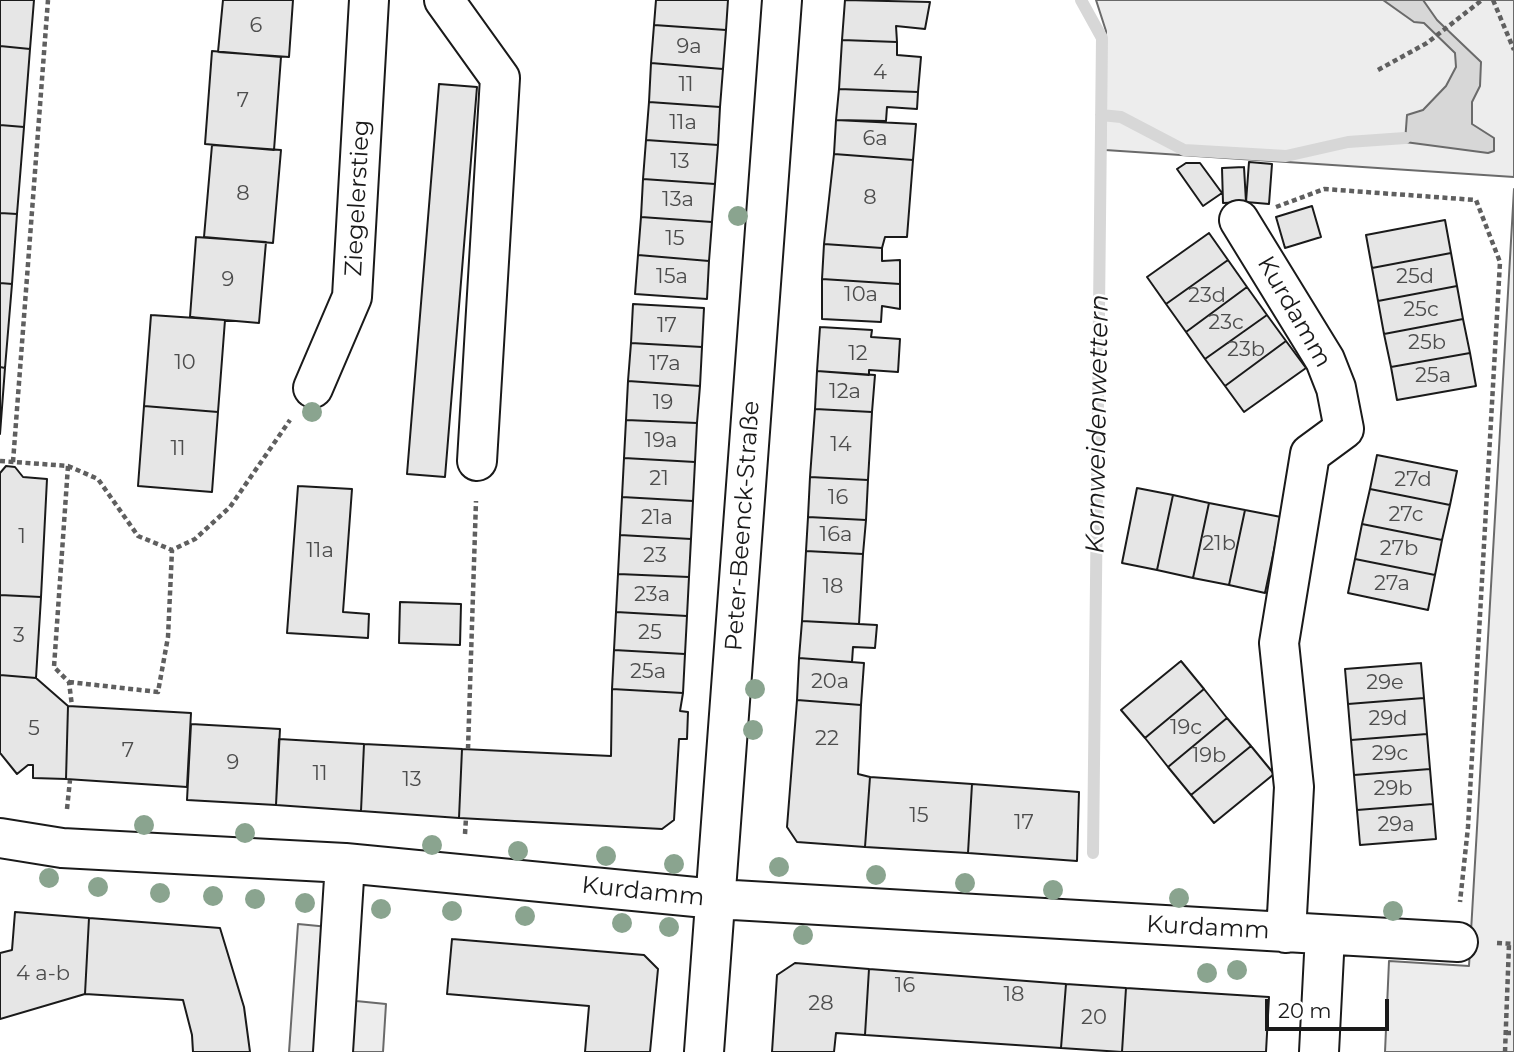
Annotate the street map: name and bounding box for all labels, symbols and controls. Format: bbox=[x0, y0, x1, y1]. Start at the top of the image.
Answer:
house number: 6 bbox=[250, 13, 262, 39]
house number: 9a bbox=[676, 34, 702, 60]
house number: 4 bbox=[873, 60, 887, 86]
house number: 11 bbox=[678, 72, 694, 98]
house number: 7 bbox=[237, 88, 249, 114]
house number: 11a bbox=[669, 110, 697, 136]
street label: Ziegelerstieg bbox=[340, 119, 376, 277]
house number: 6a bbox=[862, 126, 888, 152]
house number: 13 bbox=[670, 149, 690, 175]
house number: 8 bbox=[236, 181, 250, 207]
house number: 8 bbox=[863, 185, 877, 211]
house number: 13a bbox=[662, 187, 694, 213]
house number: 15 bbox=[665, 226, 685, 252]
street label: Kurdamm bbox=[1251, 251, 1337, 373]
house number: 15a bbox=[656, 264, 688, 290]
house number: 25d bbox=[1396, 264, 1434, 290]
house number: 9 bbox=[222, 267, 234, 293]
house number: 10a bbox=[844, 282, 878, 308]
house number: 23d bbox=[1188, 283, 1226, 309]
water label: Kornweidenwettern bbox=[1080, 294, 1116, 554]
house number: 25c bbox=[1403, 297, 1439, 323]
house number: 23c bbox=[1208, 310, 1244, 336]
house number: 17 bbox=[657, 313, 677, 339]
house number: 25b bbox=[1408, 330, 1446, 356]
house number: 23b bbox=[1227, 337, 1265, 363]
house number: 12 bbox=[848, 341, 868, 367]
house number: 10 bbox=[174, 350, 196, 376]
house number: 17a bbox=[649, 351, 681, 377]
house number: 25a bbox=[1415, 363, 1451, 389]
house number: 12a bbox=[829, 379, 861, 405]
house number: 19 bbox=[653, 390, 673, 416]
street label: Peter-Beenck-Straße bbox=[720, 400, 766, 652]
house number: 19a bbox=[645, 428, 677, 454]
house number: 14 bbox=[830, 432, 852, 458]
house number: 11 bbox=[170, 436, 186, 462]
house number: 21 bbox=[649, 466, 669, 492]
house number: 27d bbox=[1394, 467, 1432, 493]
house number: 16 bbox=[828, 485, 848, 511]
house number: 27c bbox=[1388, 502, 1424, 528]
house number: 21a bbox=[641, 505, 673, 531]
house number: 16a bbox=[820, 522, 852, 548]
house number: 1 bbox=[18, 524, 26, 550]
house number: 21b bbox=[1202, 531, 1236, 557]
house number: 27b bbox=[1380, 536, 1418, 562]
house number: 11a bbox=[306, 538, 334, 564]
house number: 23 bbox=[643, 543, 667, 569]
house number: 27a bbox=[1374, 571, 1410, 597]
house number: 18 bbox=[823, 574, 843, 600]
house number: 23a bbox=[634, 582, 670, 608]
house number: 25 bbox=[638, 620, 662, 646]
house number: 3 bbox=[13, 623, 25, 649]
house number: 25a bbox=[630, 659, 666, 685]
house number: 20a bbox=[811, 669, 849, 695]
house number: 29e bbox=[1366, 670, 1404, 696]
house number: 29d bbox=[1369, 706, 1407, 732]
house number: 19c bbox=[1170, 715, 1202, 741]
house number: 5 bbox=[28, 716, 40, 742]
house number: 22 bbox=[815, 726, 839, 752]
house number: 7 bbox=[122, 738, 134, 764]
house number: 29c bbox=[1372, 741, 1408, 767]
house number: 19b bbox=[1192, 743, 1226, 769]
house number: 9 bbox=[227, 750, 239, 776]
house number: 11 bbox=[312, 761, 328, 787]
house number: 13 bbox=[402, 767, 422, 793]
house number: 29b bbox=[1374, 776, 1412, 802]
house number: 15 bbox=[909, 803, 929, 829]
house number: 17 bbox=[1014, 810, 1034, 836]
house number: 29a bbox=[1377, 812, 1415, 838]
street label: Kurdamm bbox=[580, 871, 706, 913]
street label: Kurdamm bbox=[1146, 910, 1270, 946]
house number: 4 a-b bbox=[16, 961, 70, 987]
house number: 16 bbox=[895, 973, 915, 999]
house number: 18 bbox=[1004, 982, 1024, 1008]
scale bar bbox=[1269, 986, 1393, 1030]
house number: 28 bbox=[808, 991, 834, 1017]
text: 20 m bbox=[1278, 998, 1332, 1023]
house number: 20 bbox=[1081, 1005, 1107, 1031]

